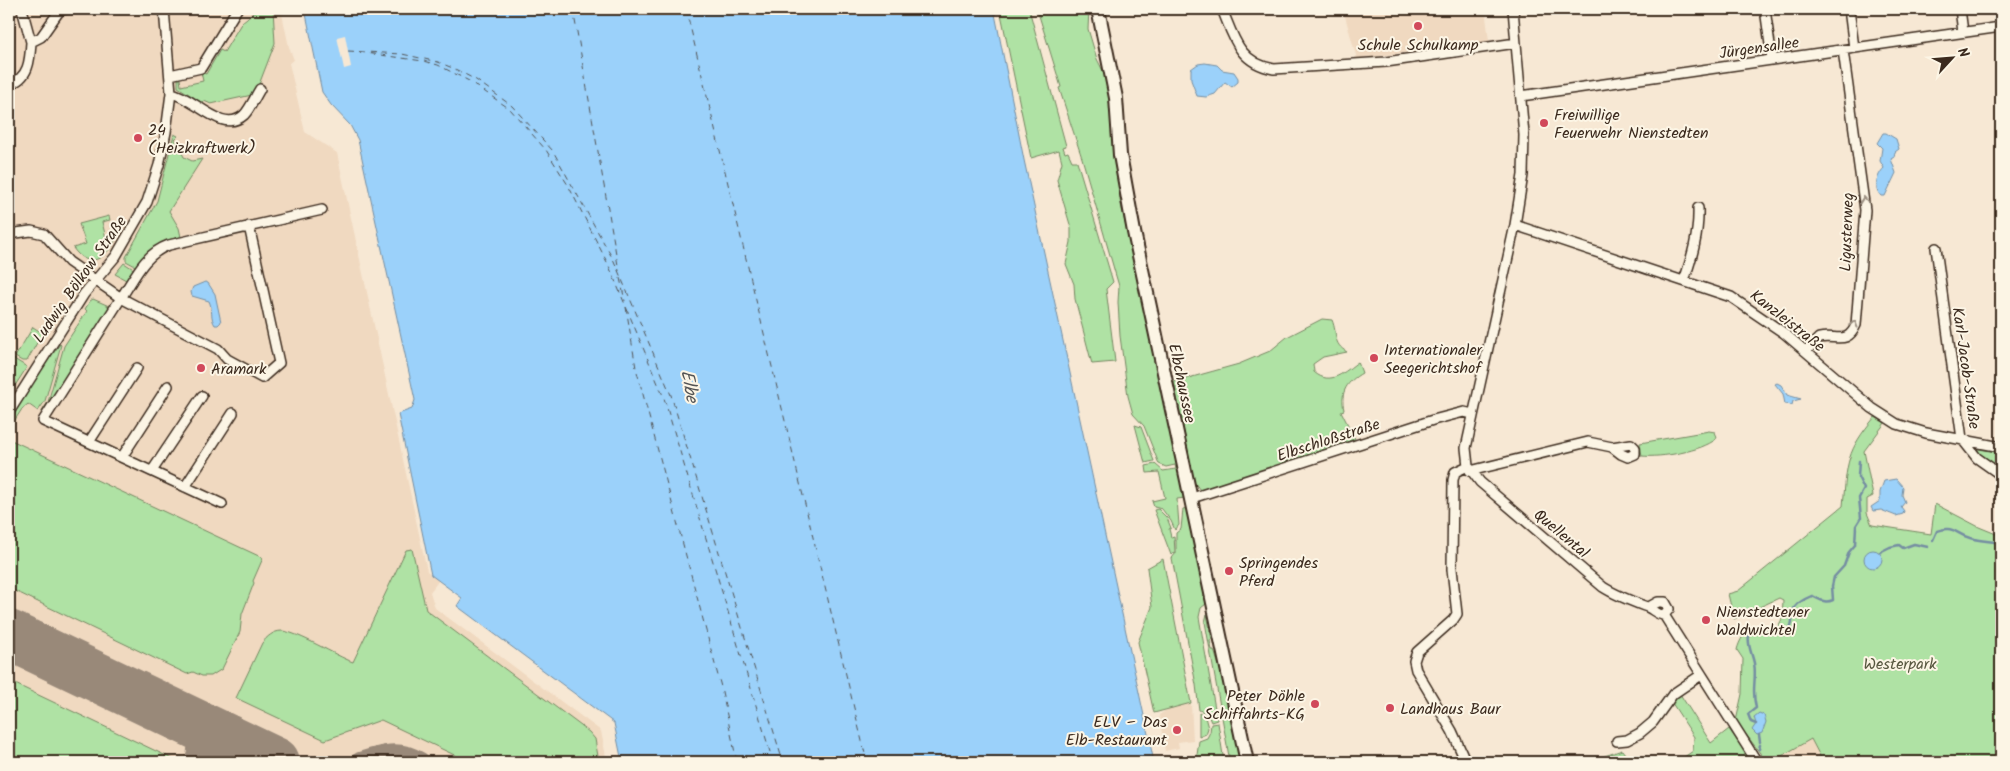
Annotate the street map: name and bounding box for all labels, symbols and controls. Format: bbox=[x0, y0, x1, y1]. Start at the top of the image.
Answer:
marker: Schule Schulkamp bbox=[1412, 20, 1424, 32]
street label: Jürgensallee bbox=[1718, 31, 1801, 66]
north arrow bbox=[1928, 32, 1978, 82]
place label: Schule Schulkamp bbox=[1358, 33, 1479, 58]
text: N bbox=[1951, 44, 1975, 62]
place label: Freiwillige Feuerwehr Nienstedten bbox=[1554, 103, 1709, 146]
marker: Freiwillige Feuerwehr Nienstedten bbox=[1538, 117, 1550, 129]
place label: 24 (Heizkraftwerk) bbox=[148, 118, 256, 161]
marker: 24 (Heizkraftwerk) bbox=[132, 132, 144, 144]
street label: Ligusterweg bbox=[1834, 192, 1861, 272]
one-way arrow bbox=[1859, 195, 1870, 203]
street label: Ludwig Bölkow Straße bbox=[27, 211, 134, 349]
street label: Kanzleistraße bbox=[1744, 284, 1830, 359]
street label: Karl-Jacob-Straße bbox=[1945, 306, 1986, 431]
one-way arrow bbox=[1849, 321, 1859, 329]
place label: Internationaler Seegerichtshof bbox=[1384, 338, 1484, 381]
street label: Elbchaussee bbox=[1161, 341, 1202, 425]
marker: Internationaler Seegerichtshof bbox=[1368, 352, 1380, 364]
place label: Aramark bbox=[211, 357, 267, 382]
marker: Aramark bbox=[195, 362, 207, 374]
water label: Elbe bbox=[671, 368, 706, 407]
street label: Elbschloßstraße bbox=[1274, 412, 1383, 469]
street label: Quellental bbox=[1528, 503, 1595, 565]
place label: Springendes Pferd bbox=[1239, 551, 1318, 594]
marker: Springendes Pferd bbox=[1223, 565, 1235, 577]
place label: Nienstedtener Waldwichtel bbox=[1716, 600, 1811, 643]
marker: Nienstedtener Waldwichtel bbox=[1700, 614, 1712, 626]
park label: Westerpark bbox=[1863, 652, 1937, 677]
place label: Peter Döhle Schiffahrts-KG bbox=[1204, 684, 1305, 727]
place label: Landhaus Baur bbox=[1400, 697, 1502, 722]
marker: Peter Döhle Schiffahrts-KG bbox=[1309, 698, 1321, 710]
marker: Landhaus Baur bbox=[1384, 702, 1396, 714]
place label: ELV – Das Elb-Restaurant bbox=[1066, 710, 1168, 753]
marker: ELV – Das Elb-Restaurant bbox=[1171, 724, 1183, 736]

